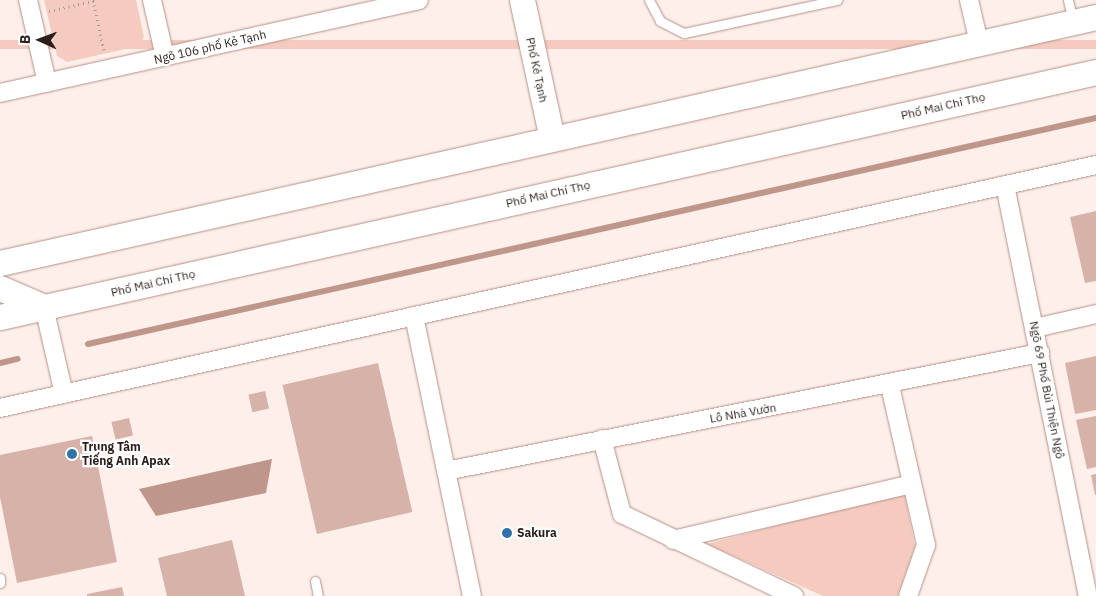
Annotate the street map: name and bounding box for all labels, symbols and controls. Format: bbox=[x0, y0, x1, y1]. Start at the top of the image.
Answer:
north arrow bbox=[15, 15, 65, 65]
street label: Ngõ 106 phố Kẻ Tạnh bbox=[152, 27, 268, 67]
text: B bbox=[16, 34, 34, 44]
street label: Phố Kẻ Tạnh bbox=[523, 36, 551, 104]
street label: Phố Mai Chí Thọ bbox=[899, 89, 987, 123]
street label: Phố Mai Chí Thọ bbox=[504, 177, 592, 211]
street label: Phố Mai Chí Thọ bbox=[109, 266, 197, 300]
street label: Ngõ 69 Phố Bùi Thiện Ngô bbox=[1027, 320, 1067, 460]
street label: Lô Nhà Vườn bbox=[709, 400, 777, 426]
place label: Trung Tâm Tiếng Anh Apax bbox=[82, 440, 170, 468]
marker: Trung Tâm Tiếng Anh Apax bbox=[66, 448, 78, 460]
place label: Sakura bbox=[517, 526, 557, 540]
marker: Sakura bbox=[501, 527, 513, 539]

